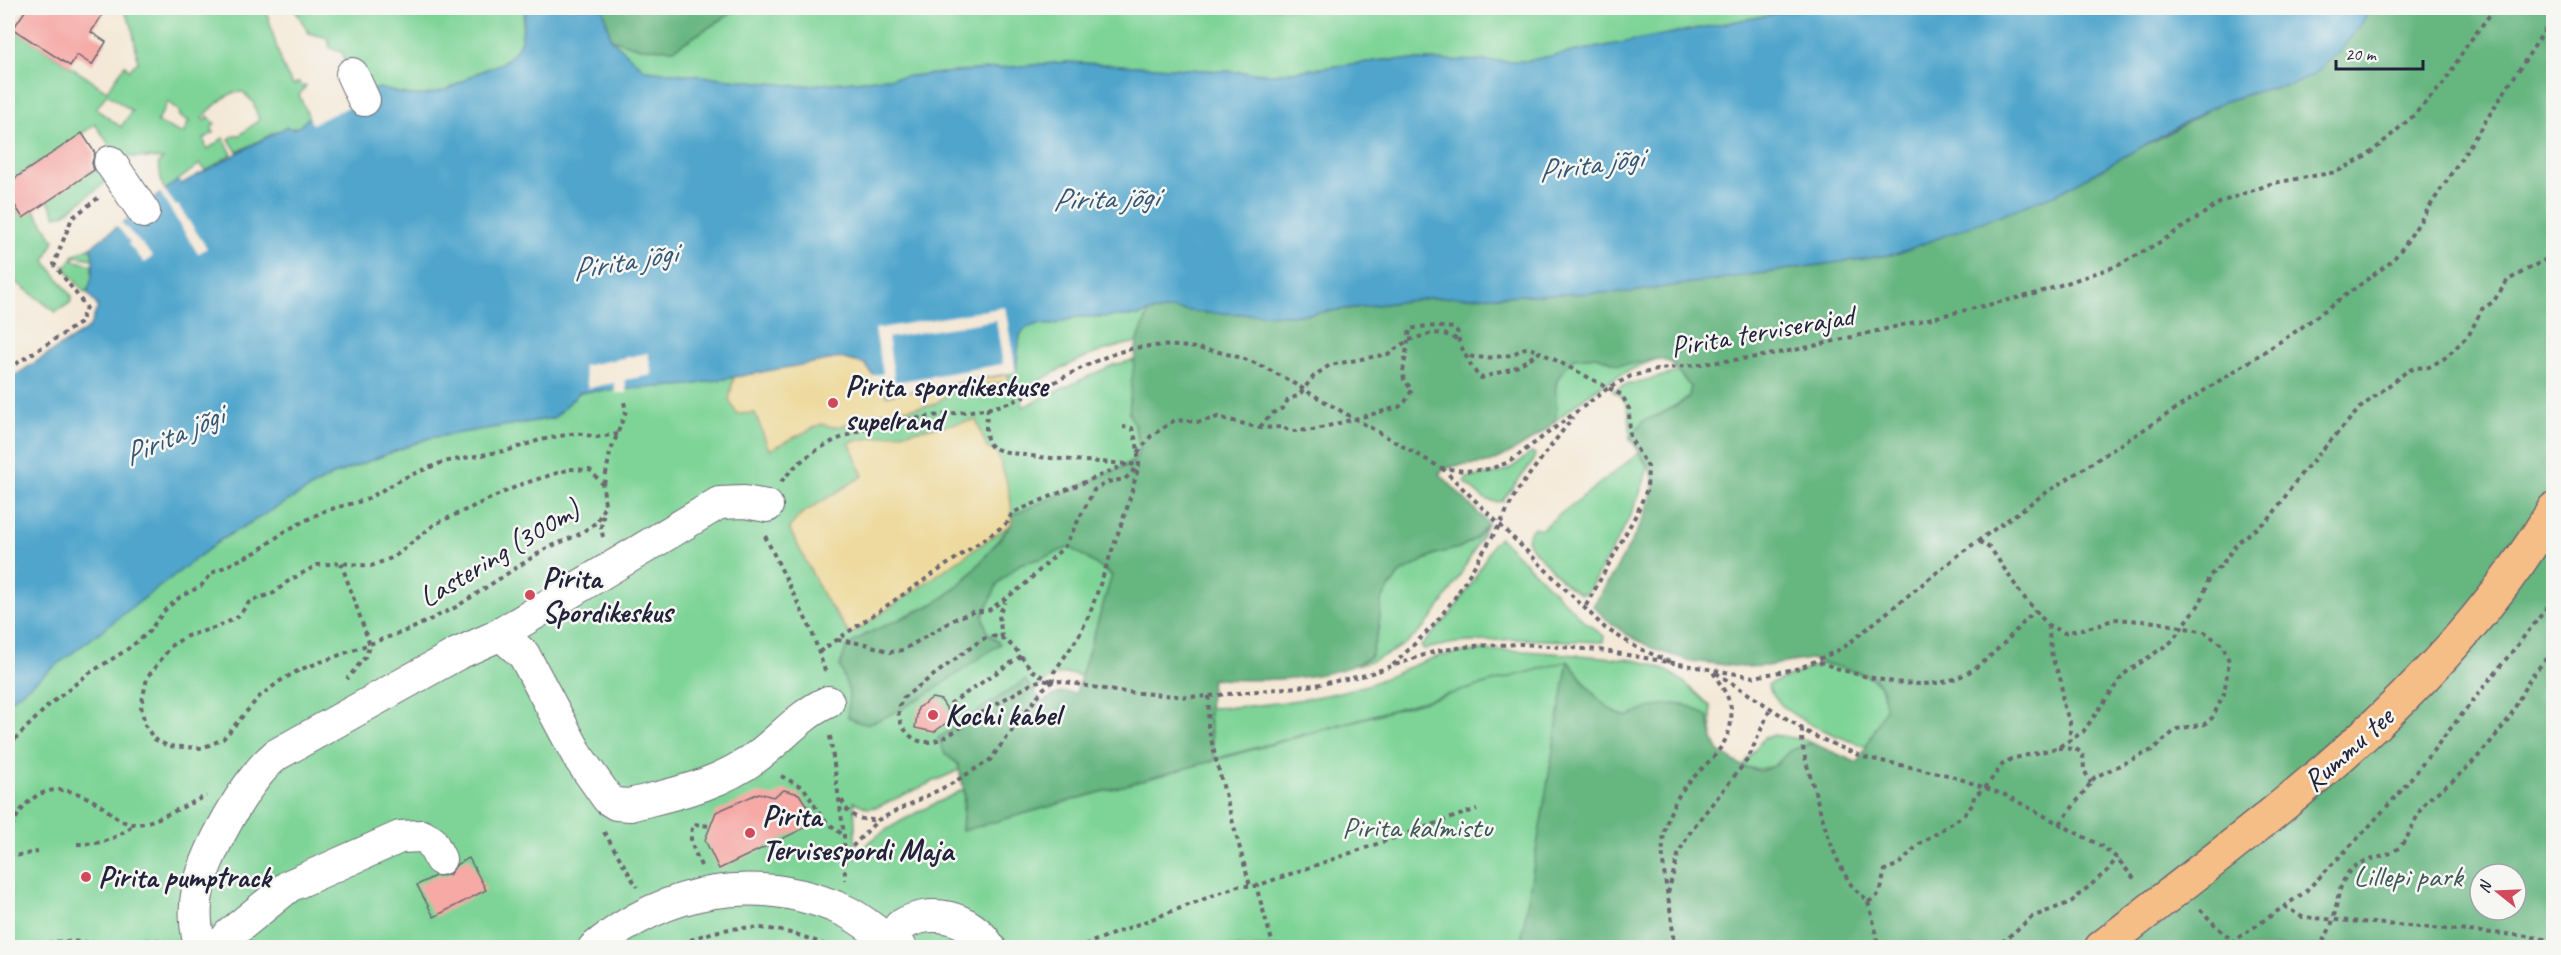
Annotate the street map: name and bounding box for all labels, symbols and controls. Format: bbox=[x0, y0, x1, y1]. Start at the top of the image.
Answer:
scale bar bbox=[2336, 33, 2423, 71]
text: 20 m bbox=[2345, 43, 2378, 65]
water label: Pirita jõgi bbox=[1535, 135, 1653, 192]
water label: Pirita jõgi bbox=[1052, 175, 1166, 220]
water label: Pirita jõgi bbox=[568, 230, 687, 290]
street label: Pirita terviserajad bbox=[1667, 295, 1861, 366]
place label: Pirita spordikeskuse supelrand bbox=[845, 367, 1050, 439]
water label: Pirita jõgi bbox=[116, 392, 237, 475]
marker: Pirita spordikeskuse supelrand bbox=[826, 396, 840, 410]
street label: Lastering (300m) bbox=[412, 489, 588, 616]
place label: Pirita Spordikeskus bbox=[542, 559, 676, 631]
marker: Pirita Spordikeskus bbox=[523, 588, 537, 602]
place label: Kochi kabel bbox=[945, 696, 1066, 734]
street label: Rummu tee bbox=[2295, 697, 2403, 800]
marker: Kochi kabel bbox=[926, 708, 940, 722]
place label: Pirita Tervisespordi Maja bbox=[762, 797, 956, 869]
park label: Pirita kalmistu bbox=[1342, 808, 1494, 846]
marker: Pirita Tervisespordi Maja bbox=[743, 826, 757, 840]
park label: Lillepi park bbox=[2354, 857, 2465, 895]
place label: Pirita pumptrack bbox=[98, 858, 273, 896]
north arrow bbox=[2468, 862, 2528, 922]
marker: Pirita pumptrack bbox=[79, 870, 93, 884]
text: N bbox=[2474, 877, 2497, 895]

